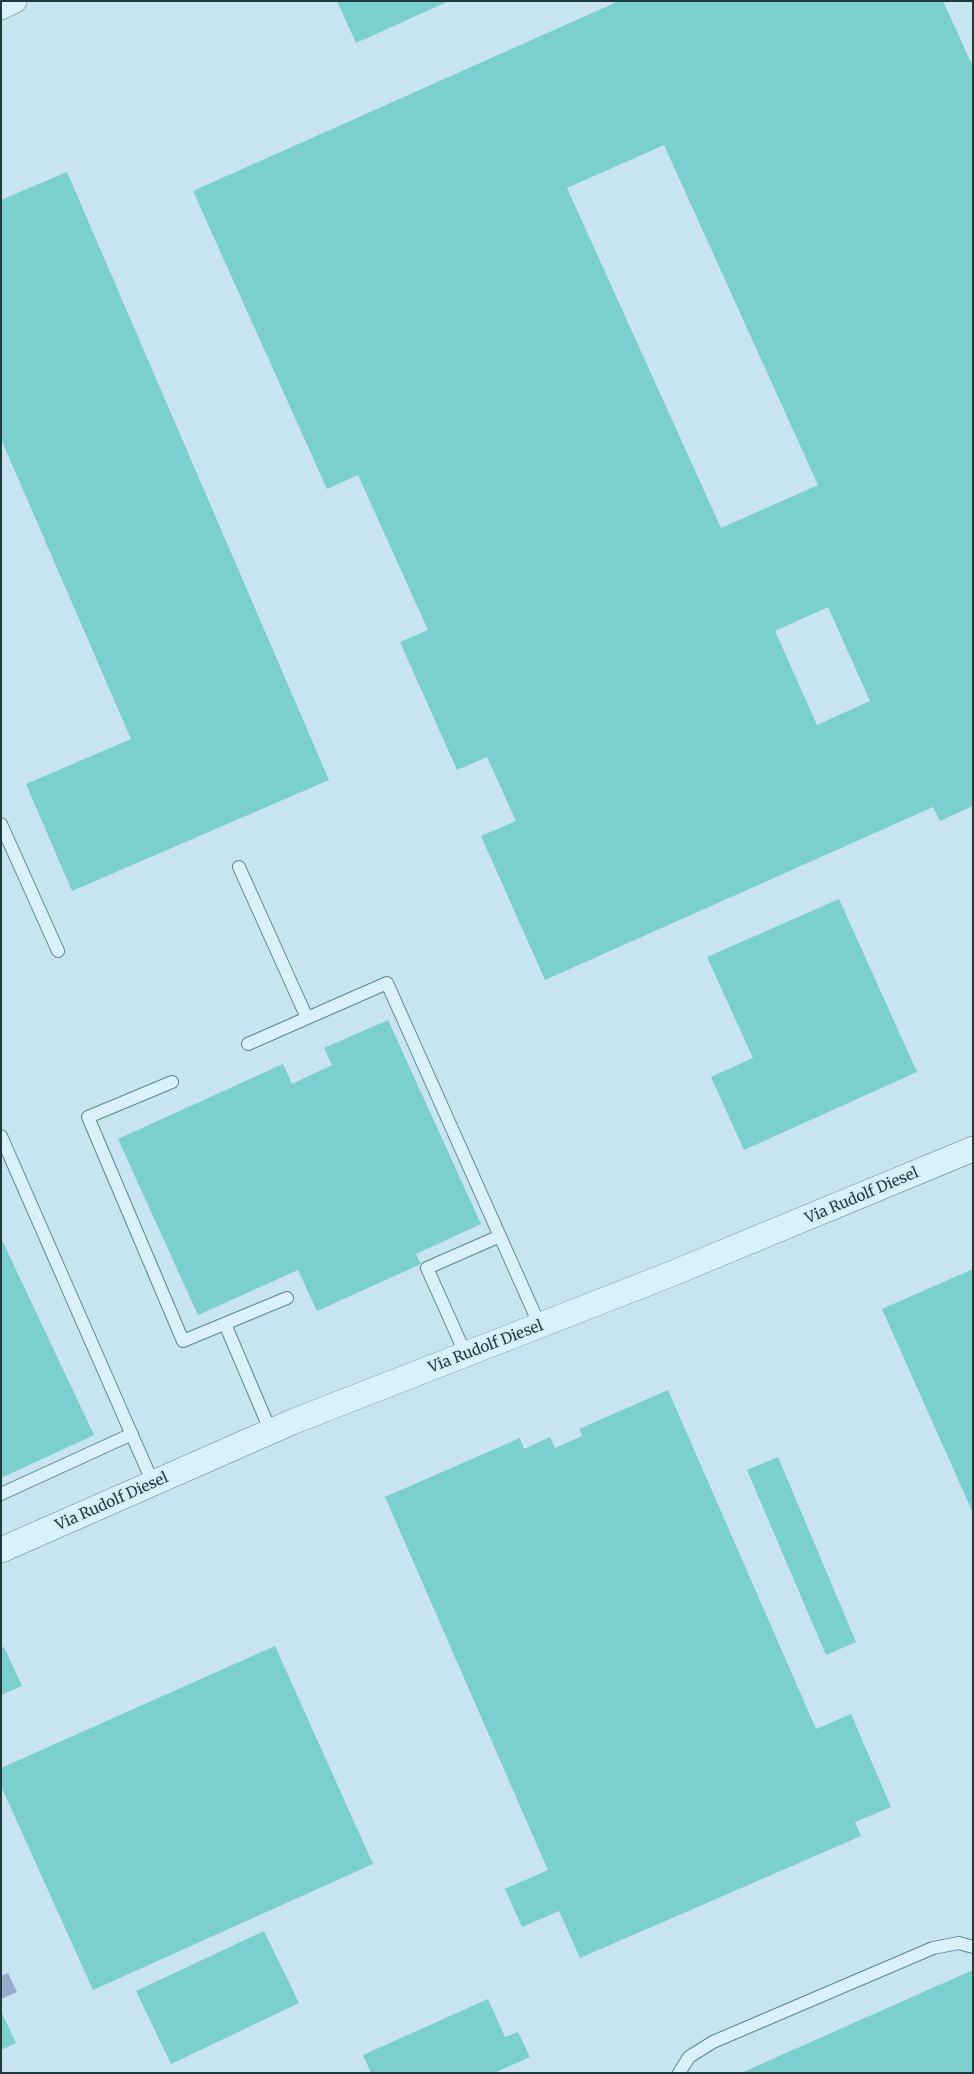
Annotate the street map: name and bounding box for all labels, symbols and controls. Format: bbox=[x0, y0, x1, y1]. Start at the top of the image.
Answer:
street label: Via Rudolf Diesel bbox=[803, 1164, 921, 1228]
street label: Via Rudolf Diesel bbox=[426, 1317, 546, 1377]
street label: Via Rudolf Diesel bbox=[53, 1469, 171, 1535]

